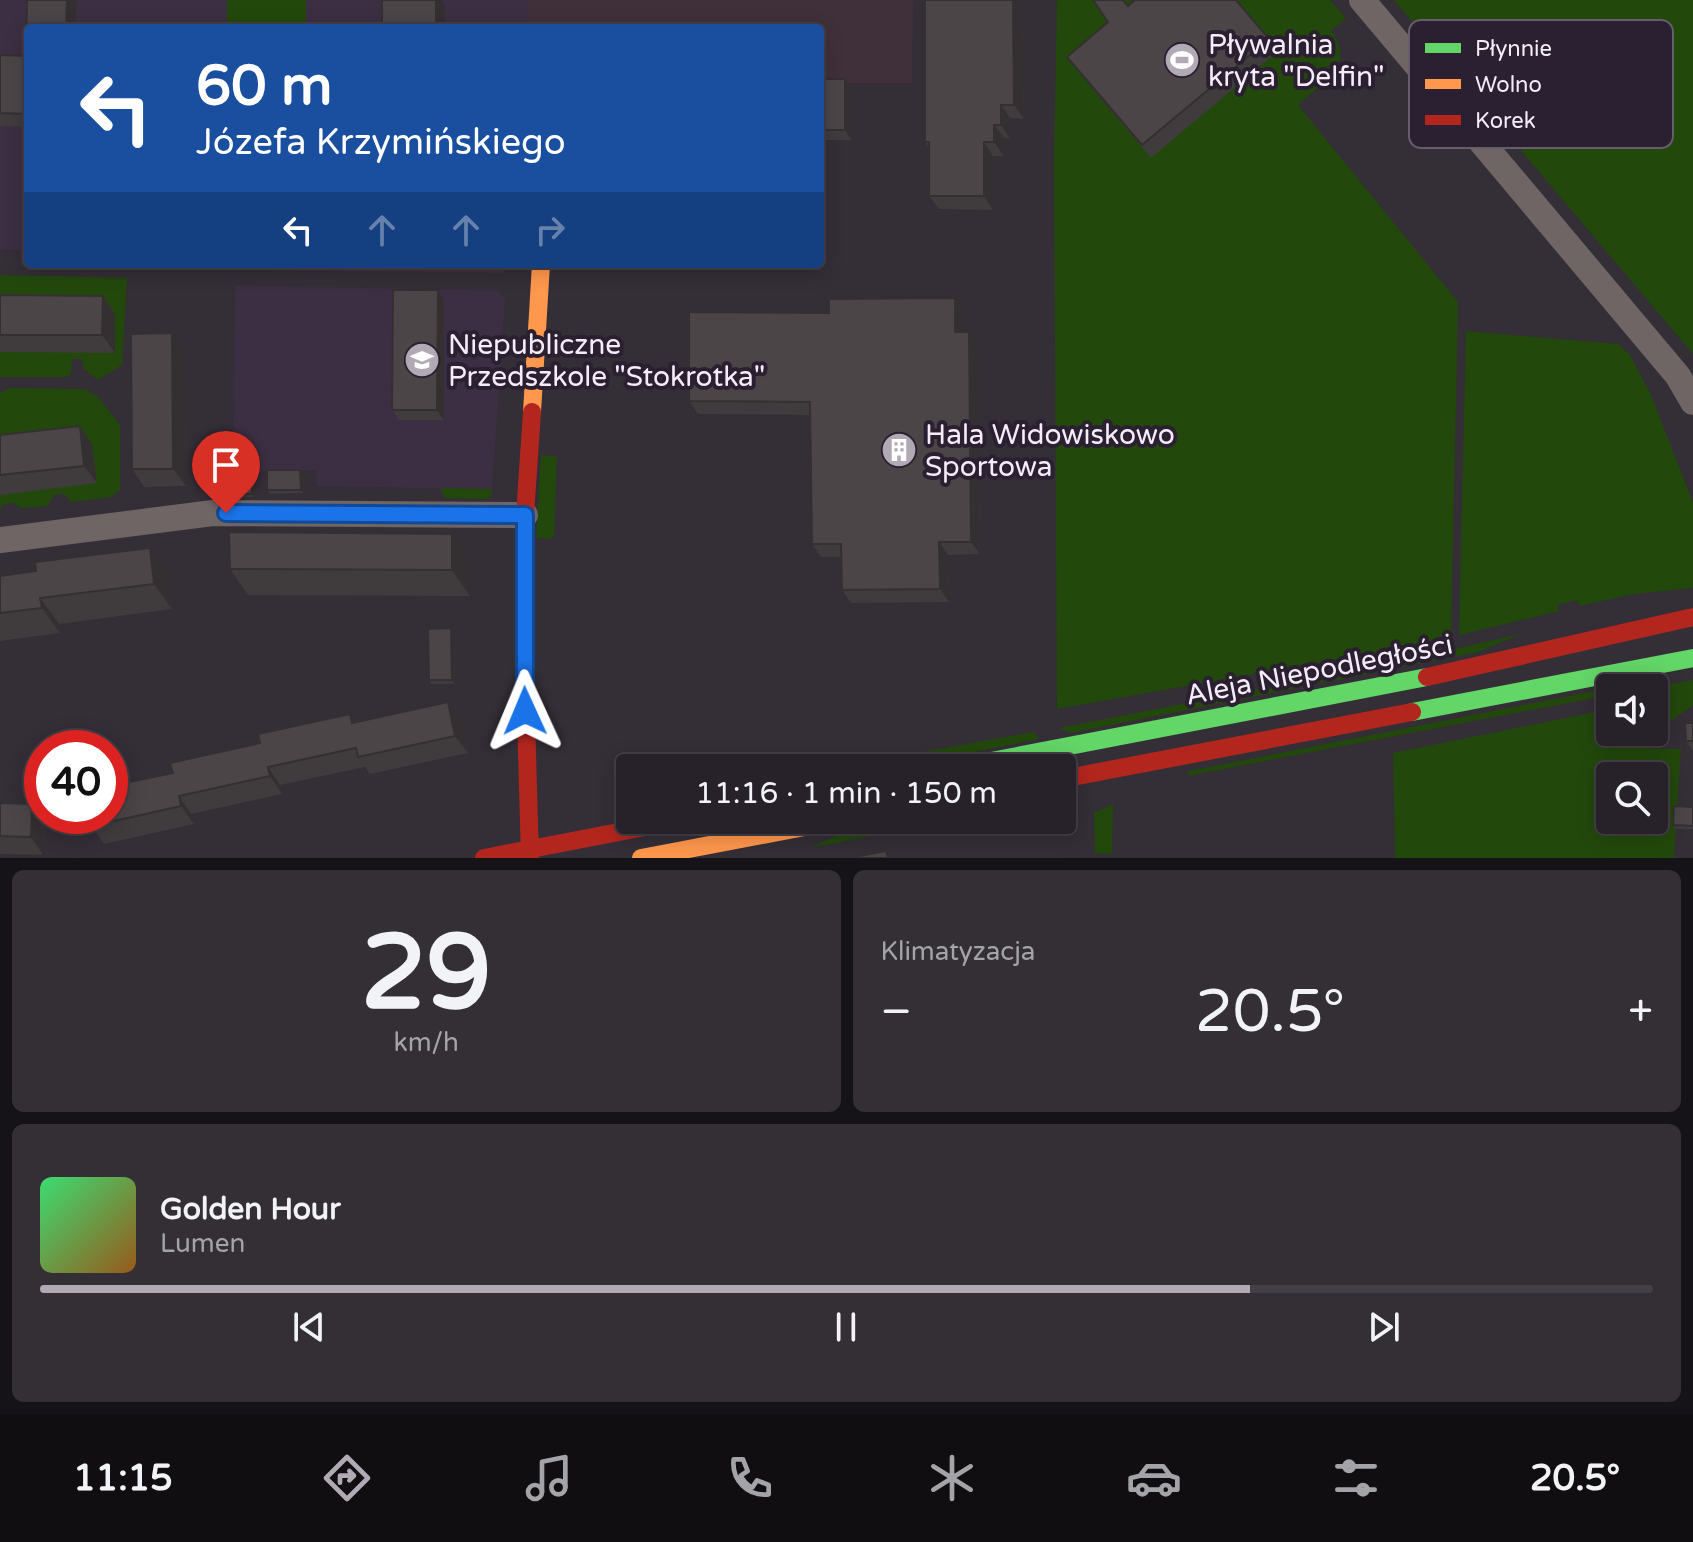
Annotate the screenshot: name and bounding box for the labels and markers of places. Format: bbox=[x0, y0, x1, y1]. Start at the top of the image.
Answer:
place label: Pływalnia kryta "Delfin" bbox=[1208, 28, 1385, 94]
sports icon: Pływalnia kryta "Delfin" bbox=[1163, 41, 1201, 79]
place label: Niepubliczne Przedszkole "Stokrotka" bbox=[448, 328, 765, 394]
school or university icon: Niepubliczne Przedszkole "Stokrotka" bbox=[403, 341, 441, 379]
place label: Hala Widowiskowo Sportowa bbox=[925, 418, 1175, 484]
pin bbox=[192, 431, 260, 513]
building icon: Hala Widowiskowo Sportowa bbox=[880, 431, 918, 469]

